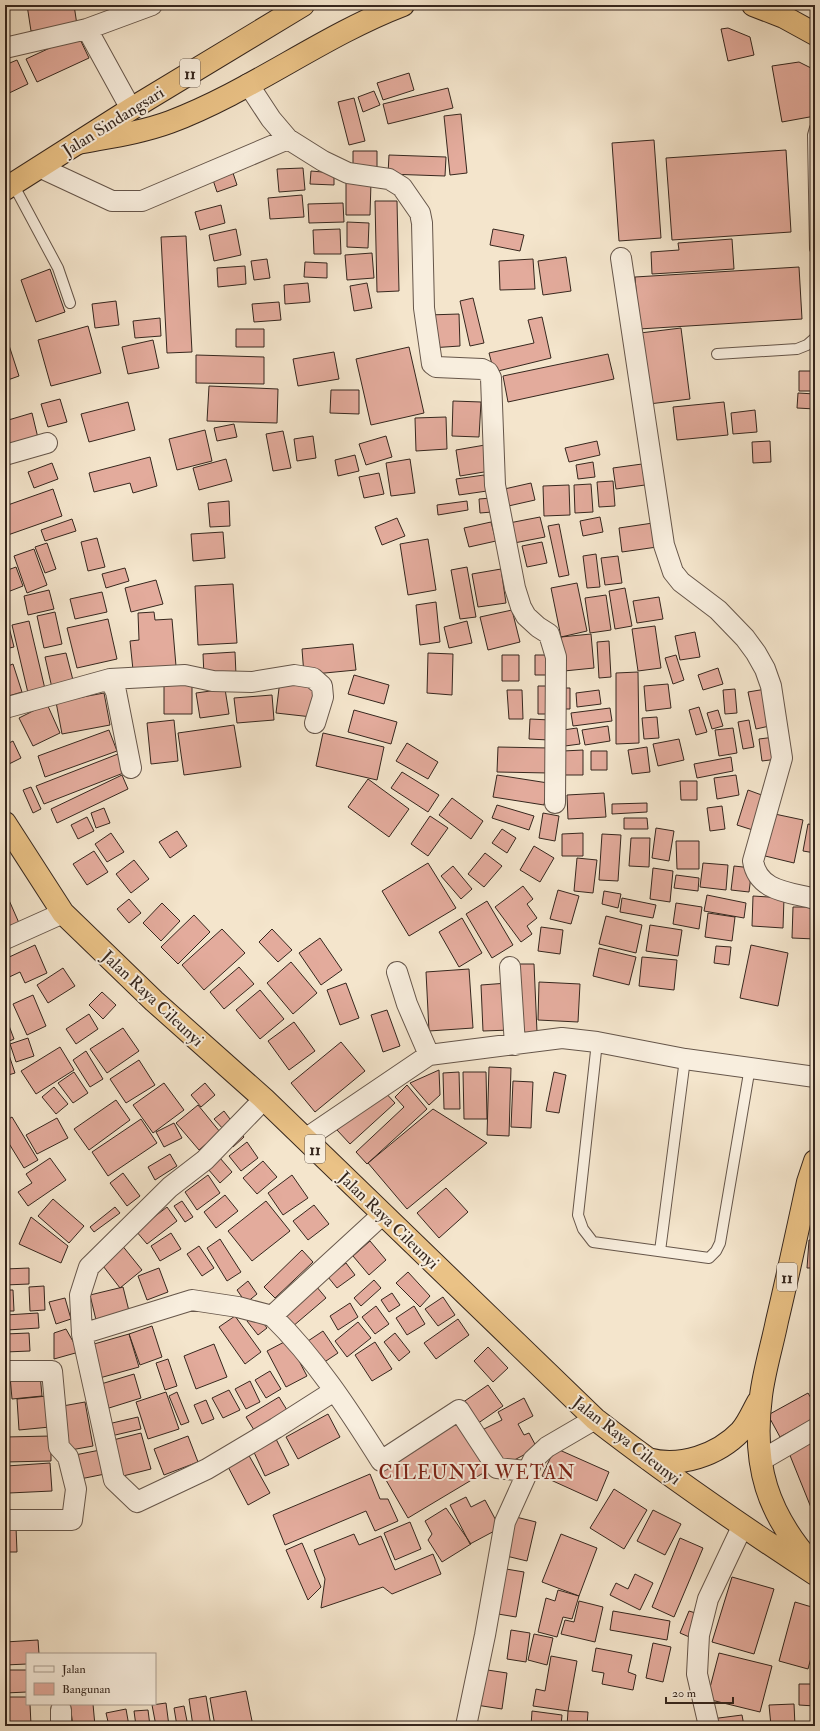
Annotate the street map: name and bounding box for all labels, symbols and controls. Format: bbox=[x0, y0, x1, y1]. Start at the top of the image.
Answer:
road number: 11 bbox=[180, 59, 200, 87]
street label: Jalan Sindangsari bbox=[58, 82, 169, 162]
street label: Jalan Raya Cileunyi bbox=[96, 945, 208, 1052]
road number: 11 bbox=[305, 1135, 325, 1163]
street label: Jalan Raya Cileunyi bbox=[333, 1166, 444, 1275]
road number: 11 bbox=[777, 1263, 797, 1291]
street label: Jalan Raya Cileunyi bbox=[567, 1391, 685, 1490]
district label: CILEUNYI WETAN bbox=[379, 1461, 575, 1485]
legend bbox=[26, 1653, 156, 1705]
text: Jalan bbox=[61, 1662, 86, 1677]
scale bar bbox=[666, 1679, 733, 1705]
text: Bangunan bbox=[62, 1682, 111, 1697]
text: 20 m bbox=[672, 1686, 697, 1701]

